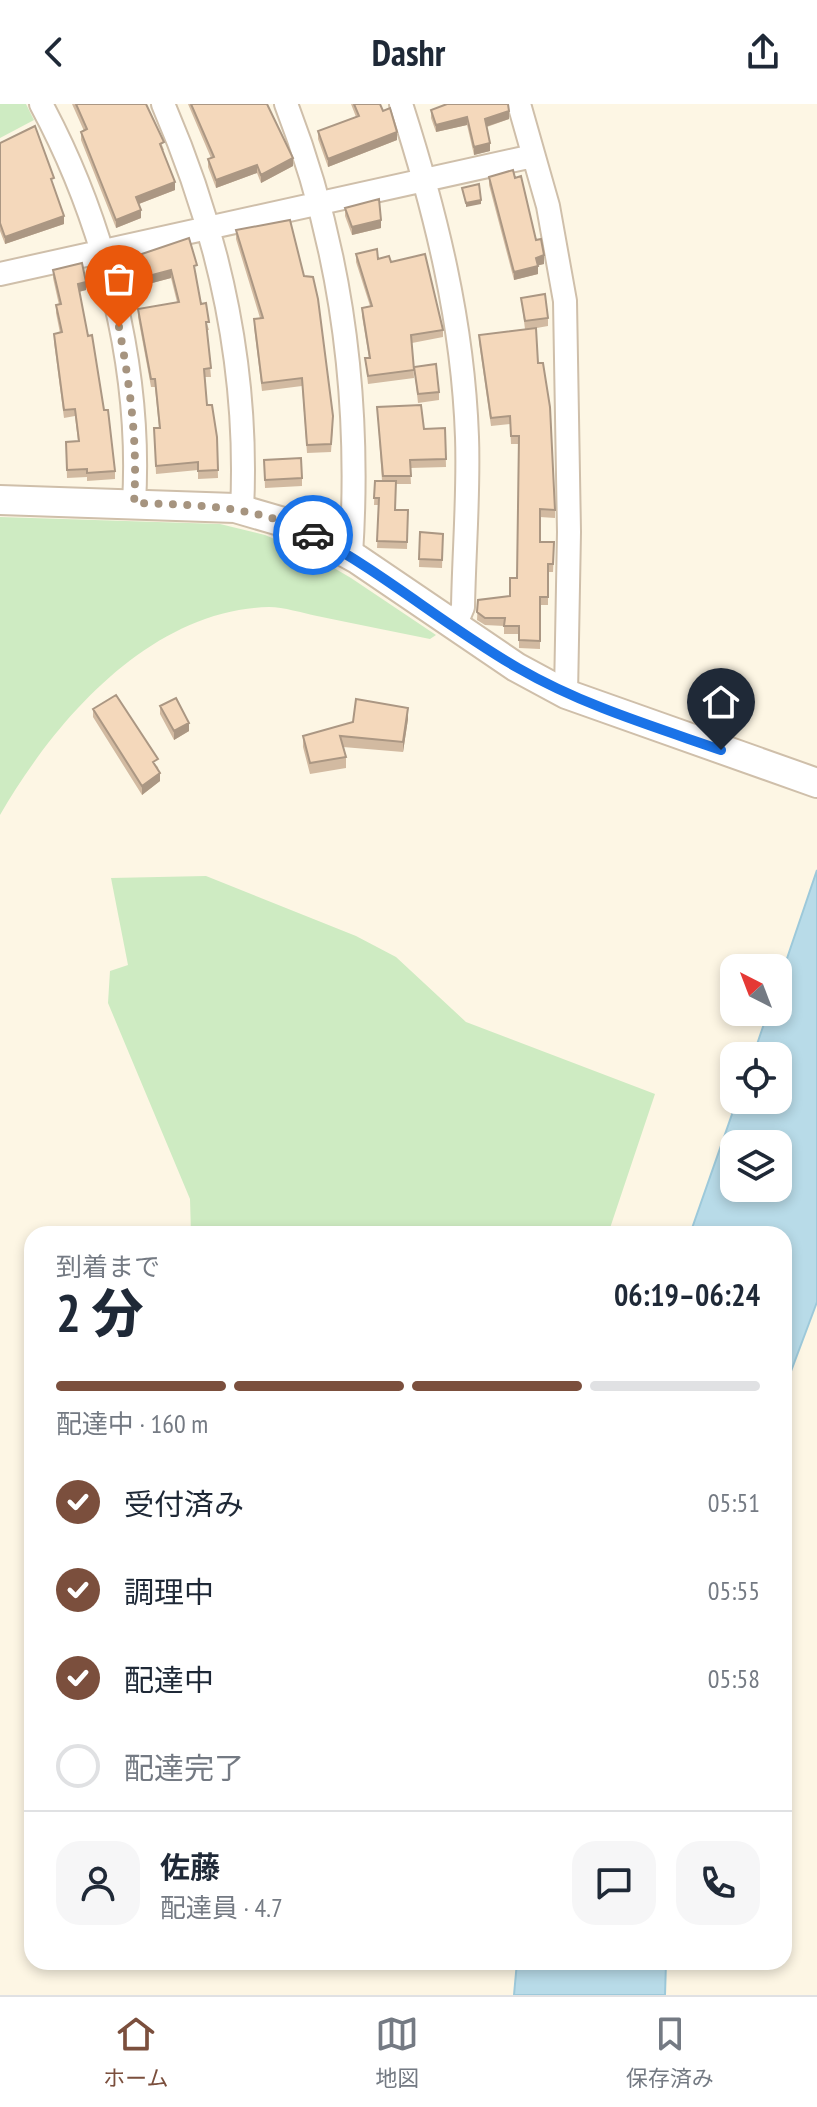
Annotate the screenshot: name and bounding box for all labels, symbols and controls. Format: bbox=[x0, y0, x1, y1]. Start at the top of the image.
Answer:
text: Dashr bbox=[372, 29, 445, 76]
icon: back bbox=[32, 30, 76, 74]
icon: share bbox=[741, 30, 785, 74]
pin bbox=[85, 245, 153, 327]
icon: bag bbox=[97, 257, 141, 301]
courier bbox=[273, 495, 353, 575]
icon: car bbox=[291, 513, 335, 557]
pin bbox=[687, 668, 755, 750]
icon: home bbox=[699, 680, 743, 724]
north arrow bbox=[720, 954, 792, 1026]
map controls bbox=[720, 954, 792, 1202]
button: locate bbox=[720, 1042, 792, 1114]
button: layers bbox=[720, 1130, 792, 1202]
text: 到着まで bbox=[56, 1250, 160, 1283]
text: 06:19–06:24 bbox=[614, 1275, 760, 1314]
text: 2 分 bbox=[56, 1279, 144, 1346]
text: 配達中 · 160 m bbox=[56, 1407, 208, 1440]
icon: check bbox=[56, 1480, 100, 1524]
text: 受付済み bbox=[124, 1484, 244, 1523]
text: 05:51 bbox=[708, 1486, 760, 1519]
icon: check bbox=[56, 1568, 100, 1612]
text: 調理中 bbox=[124, 1572, 214, 1611]
text: 05:55 bbox=[708, 1574, 760, 1607]
icon: check bbox=[56, 1656, 100, 1700]
text: 配達中 bbox=[124, 1660, 214, 1699]
text: 05:58 bbox=[708, 1662, 760, 1695]
text: 配達完了 bbox=[124, 1748, 244, 1787]
button: person bbox=[56, 1841, 140, 1925]
button: chat bbox=[572, 1841, 656, 1925]
button: phone bbox=[676, 1841, 760, 1925]
text: 佐藤 bbox=[160, 1847, 220, 1886]
text: 配達員 · 4.7 bbox=[160, 1891, 283, 1924]
tab: ホーム bbox=[103, 2012, 169, 2092]
tab: 地図 bbox=[375, 2012, 419, 2092]
tab: 保存済み bbox=[626, 2012, 714, 2092]

